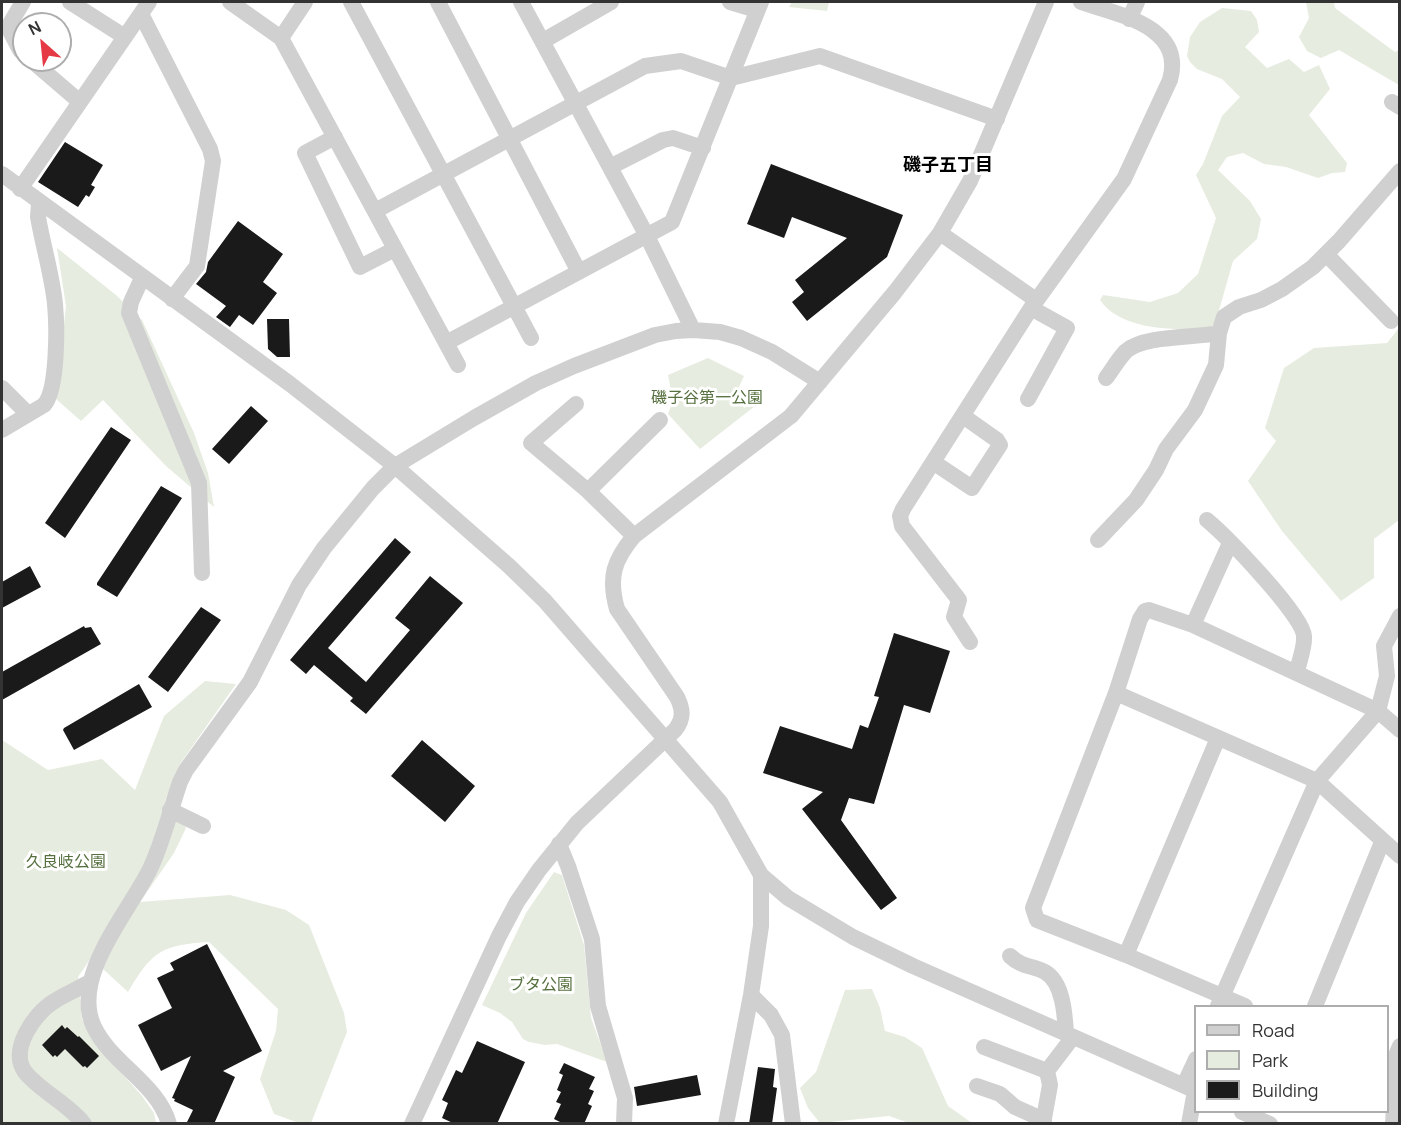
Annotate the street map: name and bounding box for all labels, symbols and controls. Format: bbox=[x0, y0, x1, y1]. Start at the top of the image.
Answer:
north arrow bbox=[12, 12, 72, 72]
text: N bbox=[25, 15, 45, 40]
district label: 磯子五丁目 bbox=[903, 155, 993, 177]
park label: 磯子谷第一公園 bbox=[651, 389, 763, 409]
park label: 久良岐公園 bbox=[26, 853, 106, 873]
park label: ブタ公園 bbox=[509, 976, 573, 996]
legend bbox=[1194, 1005, 1389, 1113]
text: Road bbox=[1252, 1018, 1295, 1042]
text: Park bbox=[1252, 1048, 1288, 1072]
text: Building bbox=[1252, 1078, 1318, 1102]

